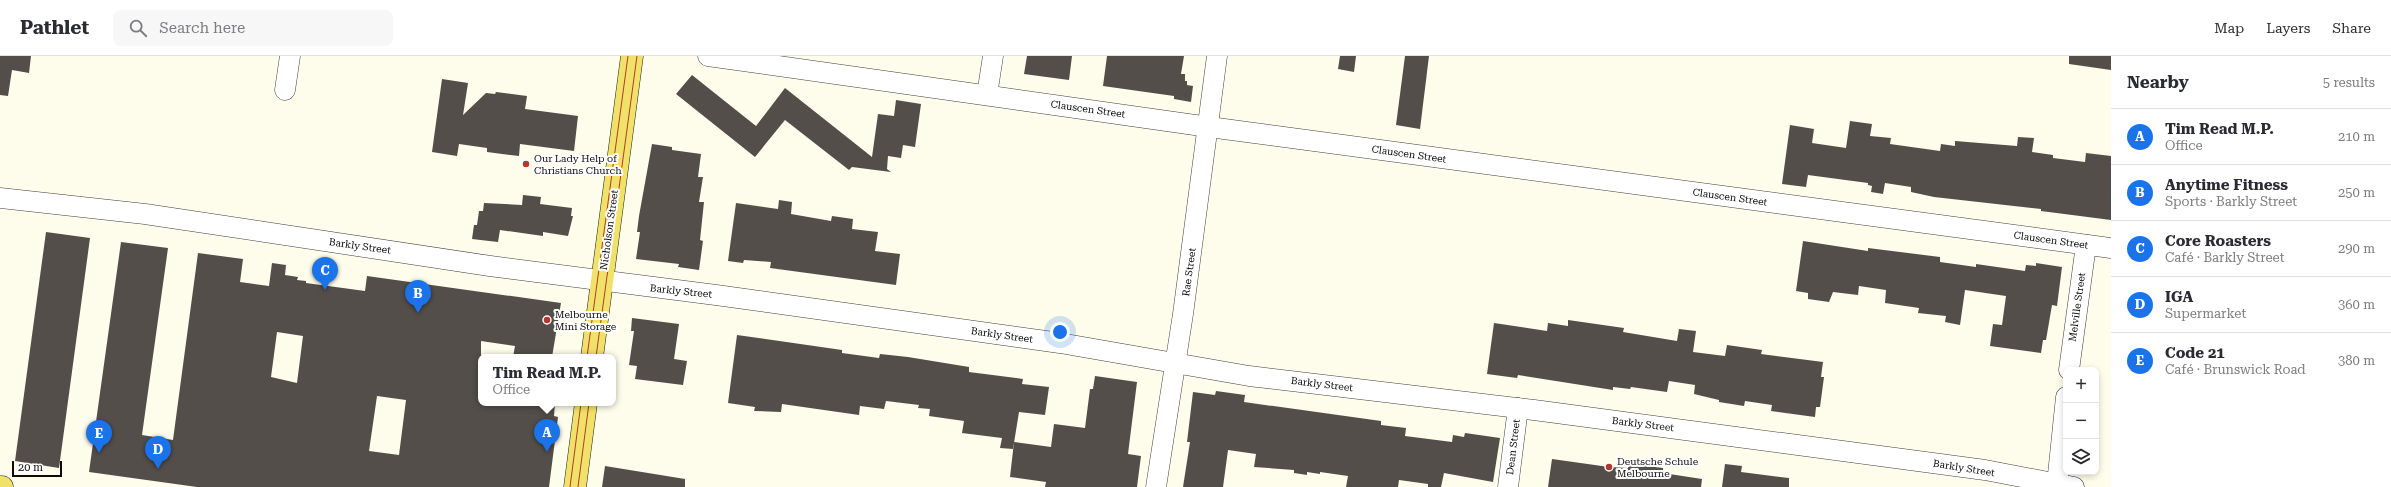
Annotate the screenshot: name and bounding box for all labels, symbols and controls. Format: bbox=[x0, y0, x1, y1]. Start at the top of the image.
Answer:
search box bbox=[113, 10, 393, 46]
text: Pathlet bbox=[20, 16, 89, 39]
icon: search bbox=[127, 17, 149, 39]
text: Search here bbox=[159, 19, 245, 37]
text: Map bbox=[2214, 20, 2244, 36]
text: Layers bbox=[2266, 20, 2310, 36]
text: Share bbox=[2332, 20, 2371, 36]
text: Nearby bbox=[2127, 72, 2189, 92]
text: 5 results bbox=[2323, 75, 2375, 90]
street label: Clauscen Street bbox=[1050, 98, 1126, 120]
text: Tim Read M.P. bbox=[2165, 120, 2274, 138]
text: A bbox=[2135, 129, 2145, 144]
text: 210 m bbox=[2338, 129, 2375, 144]
text: Office bbox=[2165, 138, 2203, 153]
street label: Clauscen Street bbox=[1371, 143, 1447, 165]
place label: Our Lady Help of Christians Church bbox=[534, 153, 622, 176]
marker: Our Lady Help of Christians Church bbox=[521, 159, 531, 169]
text: Anytime Fitness bbox=[2165, 176, 2288, 194]
text: B bbox=[2135, 185, 2145, 200]
text: 250 m bbox=[2338, 185, 2375, 200]
street label: Clauscen Street bbox=[1692, 186, 1768, 208]
street label: Nicholson Street bbox=[598, 189, 620, 271]
text: Sports · Barkly Street bbox=[2165, 194, 2297, 209]
street label: Clauscen Street bbox=[2013, 229, 2089, 251]
text: Core Roasters bbox=[2165, 232, 2271, 250]
street label: Barkly Street bbox=[328, 236, 392, 256]
text: C bbox=[2135, 241, 2145, 256]
text: 290 m bbox=[2338, 241, 2375, 256]
street label: Rae Street bbox=[1180, 247, 1198, 297]
text: Café · Barkly Street bbox=[2165, 250, 2285, 265]
pin: C bbox=[312, 257, 338, 290]
street label: Melville Street bbox=[2067, 271, 2087, 342]
pin: B bbox=[405, 280, 431, 313]
street label: Barkly Street bbox=[649, 282, 713, 300]
text: IGA bbox=[2165, 288, 2193, 306]
text: D bbox=[2135, 297, 2145, 312]
text: 360 m bbox=[2338, 297, 2375, 312]
text: Supermarket bbox=[2165, 306, 2246, 321]
place label: Melbourne Mini Storage bbox=[555, 309, 617, 332]
marker: Melbourne Mini Storage bbox=[542, 315, 552, 325]
your location bbox=[1050, 322, 1070, 342]
street label: Barkly Street bbox=[970, 325, 1034, 345]
text: Code 21 bbox=[2165, 344, 2225, 362]
text: E bbox=[2136, 353, 2144, 368]
text: 380 m bbox=[2338, 353, 2375, 368]
popup bbox=[478, 354, 616, 406]
text: Café · Brunswick Road bbox=[2165, 362, 2306, 377]
text: Tim Read M.P. bbox=[492, 364, 602, 382]
map controls bbox=[2063, 367, 2099, 475]
button: + bbox=[2063, 367, 2099, 403]
street label: Barkly Street bbox=[1290, 375, 1354, 393]
text: Office bbox=[492, 382, 530, 397]
button: − bbox=[2063, 403, 2099, 439]
street label: Barkly Street bbox=[1611, 415, 1675, 433]
street label: Dean Street bbox=[1504, 418, 1522, 476]
pin: A bbox=[534, 419, 560, 452]
pin: E bbox=[86, 420, 112, 453]
pin: D bbox=[145, 436, 171, 469]
button: layers bbox=[2063, 439, 2099, 475]
place label: Deutsche Schule Melbourne bbox=[1617, 456, 1699, 479]
street label: Barkly Street bbox=[1932, 458, 1996, 478]
scale bar bbox=[12, 459, 62, 478]
text: 20 m bbox=[18, 461, 43, 474]
marker: Deutsche Schule Melbourne bbox=[1604, 462, 1614, 472]

